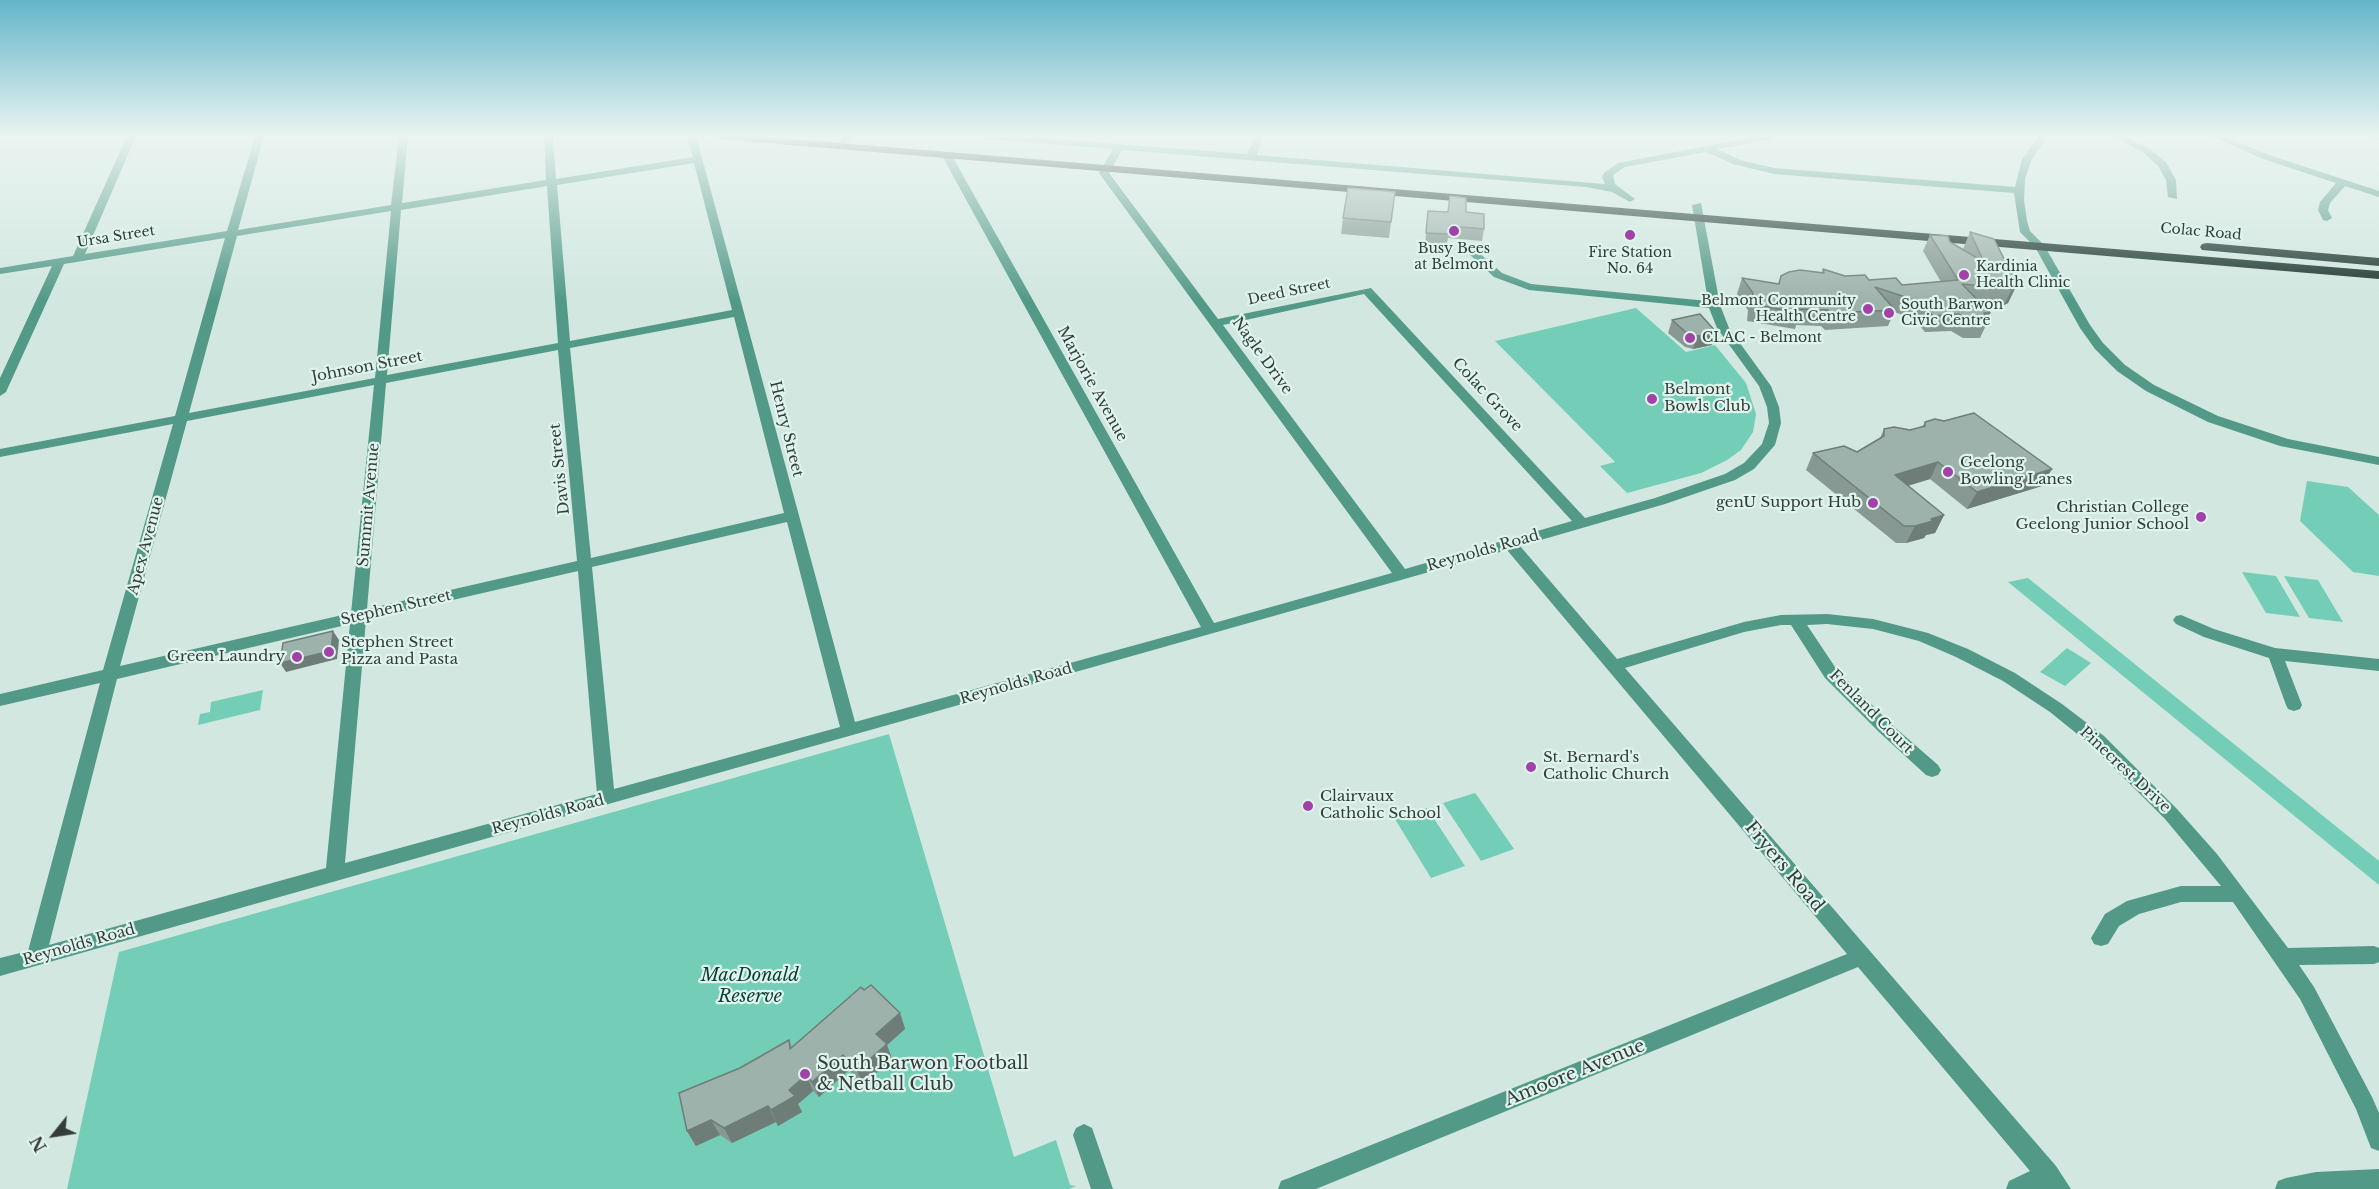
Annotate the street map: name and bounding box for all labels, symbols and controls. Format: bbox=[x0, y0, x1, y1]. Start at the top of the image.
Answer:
street label: Colac Road bbox=[2160, 220, 2242, 244]
street label: Ursa Street bbox=[76, 223, 156, 251]
marker: Busy Bees at Belmont bbox=[1447, 224, 1461, 238]
marker: Fire Station No. 64 bbox=[1623, 228, 1637, 242]
place label: Busy Bees at Belmont bbox=[1414, 241, 1494, 274]
place label: Fire Station No. 64 bbox=[1588, 245, 1672, 278]
place label: Kardinia Health Clinic bbox=[1976, 259, 2070, 292]
marker: Kardinia Health Clinic bbox=[1957, 268, 1971, 282]
street label: Deed Street bbox=[1246, 275, 1332, 309]
place label: Belmont Community Health Centre bbox=[1701, 293, 1856, 326]
place label: South Barwon Civic Centre bbox=[1901, 297, 2003, 330]
marker: Belmont Community Health Centre bbox=[1861, 302, 1875, 316]
marker: South Barwon Civic Centre bbox=[1882, 306, 1896, 320]
street label: Nagle Drive bbox=[1228, 314, 1296, 398]
street label: Marjorie Avenue bbox=[1053, 323, 1131, 445]
place label: CLAC - Belmont bbox=[1702, 330, 1822, 346]
marker: CLAC - Belmont bbox=[1683, 331, 1697, 345]
street label: Johnson Street bbox=[310, 347, 424, 387]
street label: Colac Grove bbox=[1448, 354, 1526, 436]
street label: Henry Street bbox=[765, 379, 807, 479]
place label: Belmont Bowls Club bbox=[1664, 381, 1750, 416]
marker: Belmont Bowls Club bbox=[1645, 392, 1659, 406]
street label: Davis Street bbox=[546, 422, 574, 516]
street label: Summit Avenue bbox=[355, 442, 383, 568]
place label: Geelong Bowling Lanes bbox=[1960, 454, 2072, 489]
marker: Geelong Bowling Lanes bbox=[1941, 465, 1955, 479]
place label: genU Support Hub bbox=[1716, 494, 1861, 512]
street label: Apex Avenue bbox=[124, 495, 168, 597]
marker: genU Support Hub bbox=[1866, 496, 1880, 510]
place label: Christian College Geelong Junior School bbox=[2016, 499, 2189, 534]
marker: Christian College Geelong Junior School bbox=[2194, 510, 2208, 524]
street label: Reynolds Road bbox=[1425, 526, 1541, 576]
street label: Stephen Street bbox=[339, 587, 453, 629]
place label: Stephen Street Pizza and Pasta bbox=[341, 634, 458, 669]
marker: Stephen Street Pizza and Pasta bbox=[322, 645, 336, 659]
place label: Green Laundry bbox=[167, 648, 285, 666]
marker: Green Laundry bbox=[290, 650, 304, 664]
street label: Reynolds Road bbox=[958, 659, 1074, 709]
street label: Fenland Court bbox=[1825, 666, 1917, 758]
street label: Pinecrest Drive bbox=[2076, 723, 2174, 817]
place label: St. Bernard's Catholic Church bbox=[1543, 749, 1669, 784]
marker: St. Bernard's Catholic Church bbox=[1524, 760, 1538, 774]
place label: Clairvaux Catholic School bbox=[1320, 788, 1441, 823]
street label: Reynolds Road bbox=[490, 791, 606, 839]
marker: Clairvaux Catholic School bbox=[1301, 799, 1315, 813]
street label: Fryers Road bbox=[1740, 817, 1828, 917]
street label: Reynolds Road bbox=[21, 920, 137, 970]
park label: MacDonald Reserve bbox=[701, 965, 799, 1008]
street label: Amoore Avenue bbox=[1502, 1035, 1648, 1111]
place label: South Barwon Football & Netball Club bbox=[817, 1053, 1029, 1096]
marker: South Barwon Football & Netball Club bbox=[798, 1067, 812, 1081]
north arrow bbox=[24, 1105, 84, 1165]
text: N bbox=[26, 1132, 51, 1156]

